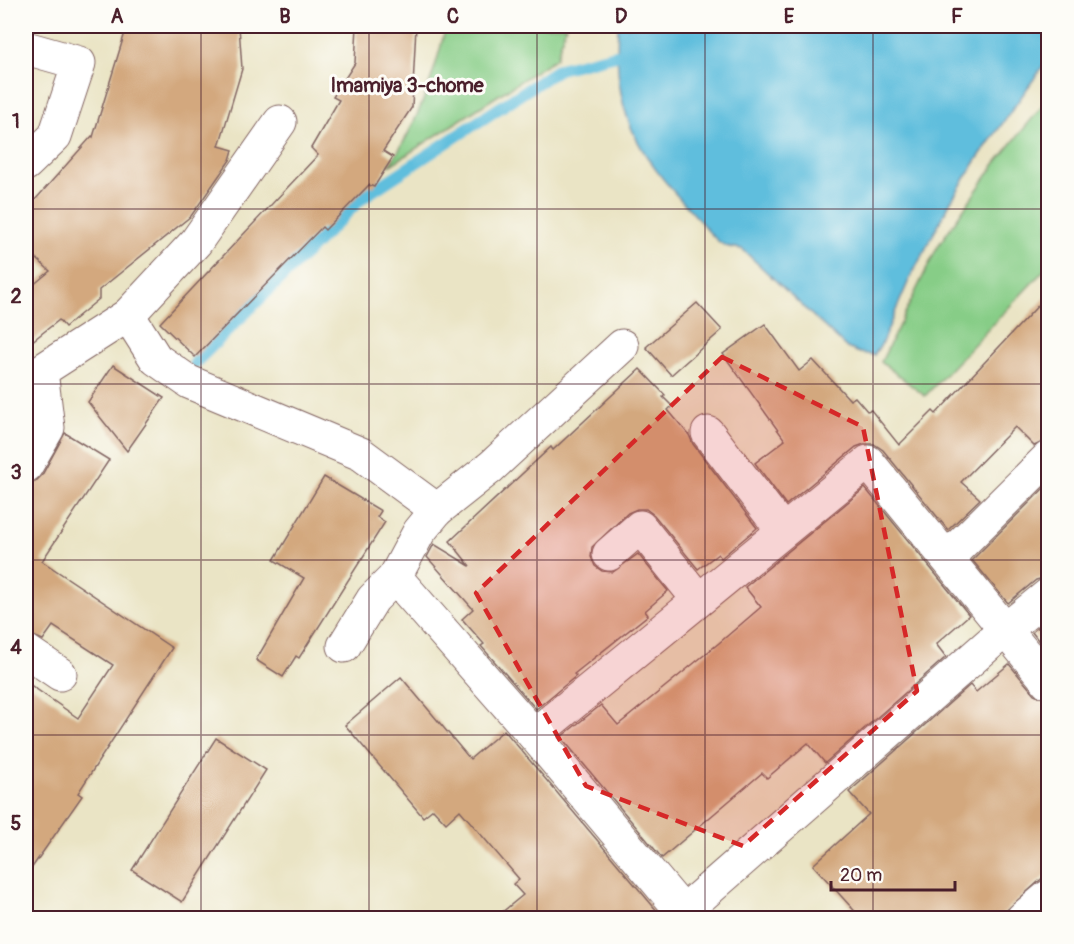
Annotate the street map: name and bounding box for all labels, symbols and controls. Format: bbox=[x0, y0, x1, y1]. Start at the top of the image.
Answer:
text: A bbox=[111, 4, 124, 29]
text: B bbox=[279, 4, 291, 29]
text: C bbox=[447, 4, 459, 29]
text: D bbox=[615, 4, 628, 29]
text: E bbox=[784, 4, 795, 29]
text: F bbox=[951, 4, 963, 29]
district label: Imamiya 3-chome bbox=[330, 73, 485, 98]
text: 1 bbox=[12, 109, 20, 134]
text: 2 bbox=[10, 284, 22, 309]
text: 3 bbox=[10, 460, 22, 485]
text: 4 bbox=[10, 635, 22, 660]
text: 5 bbox=[11, 811, 22, 836]
scale bar bbox=[831, 854, 956, 892]
text: 20 m bbox=[840, 864, 882, 887]

